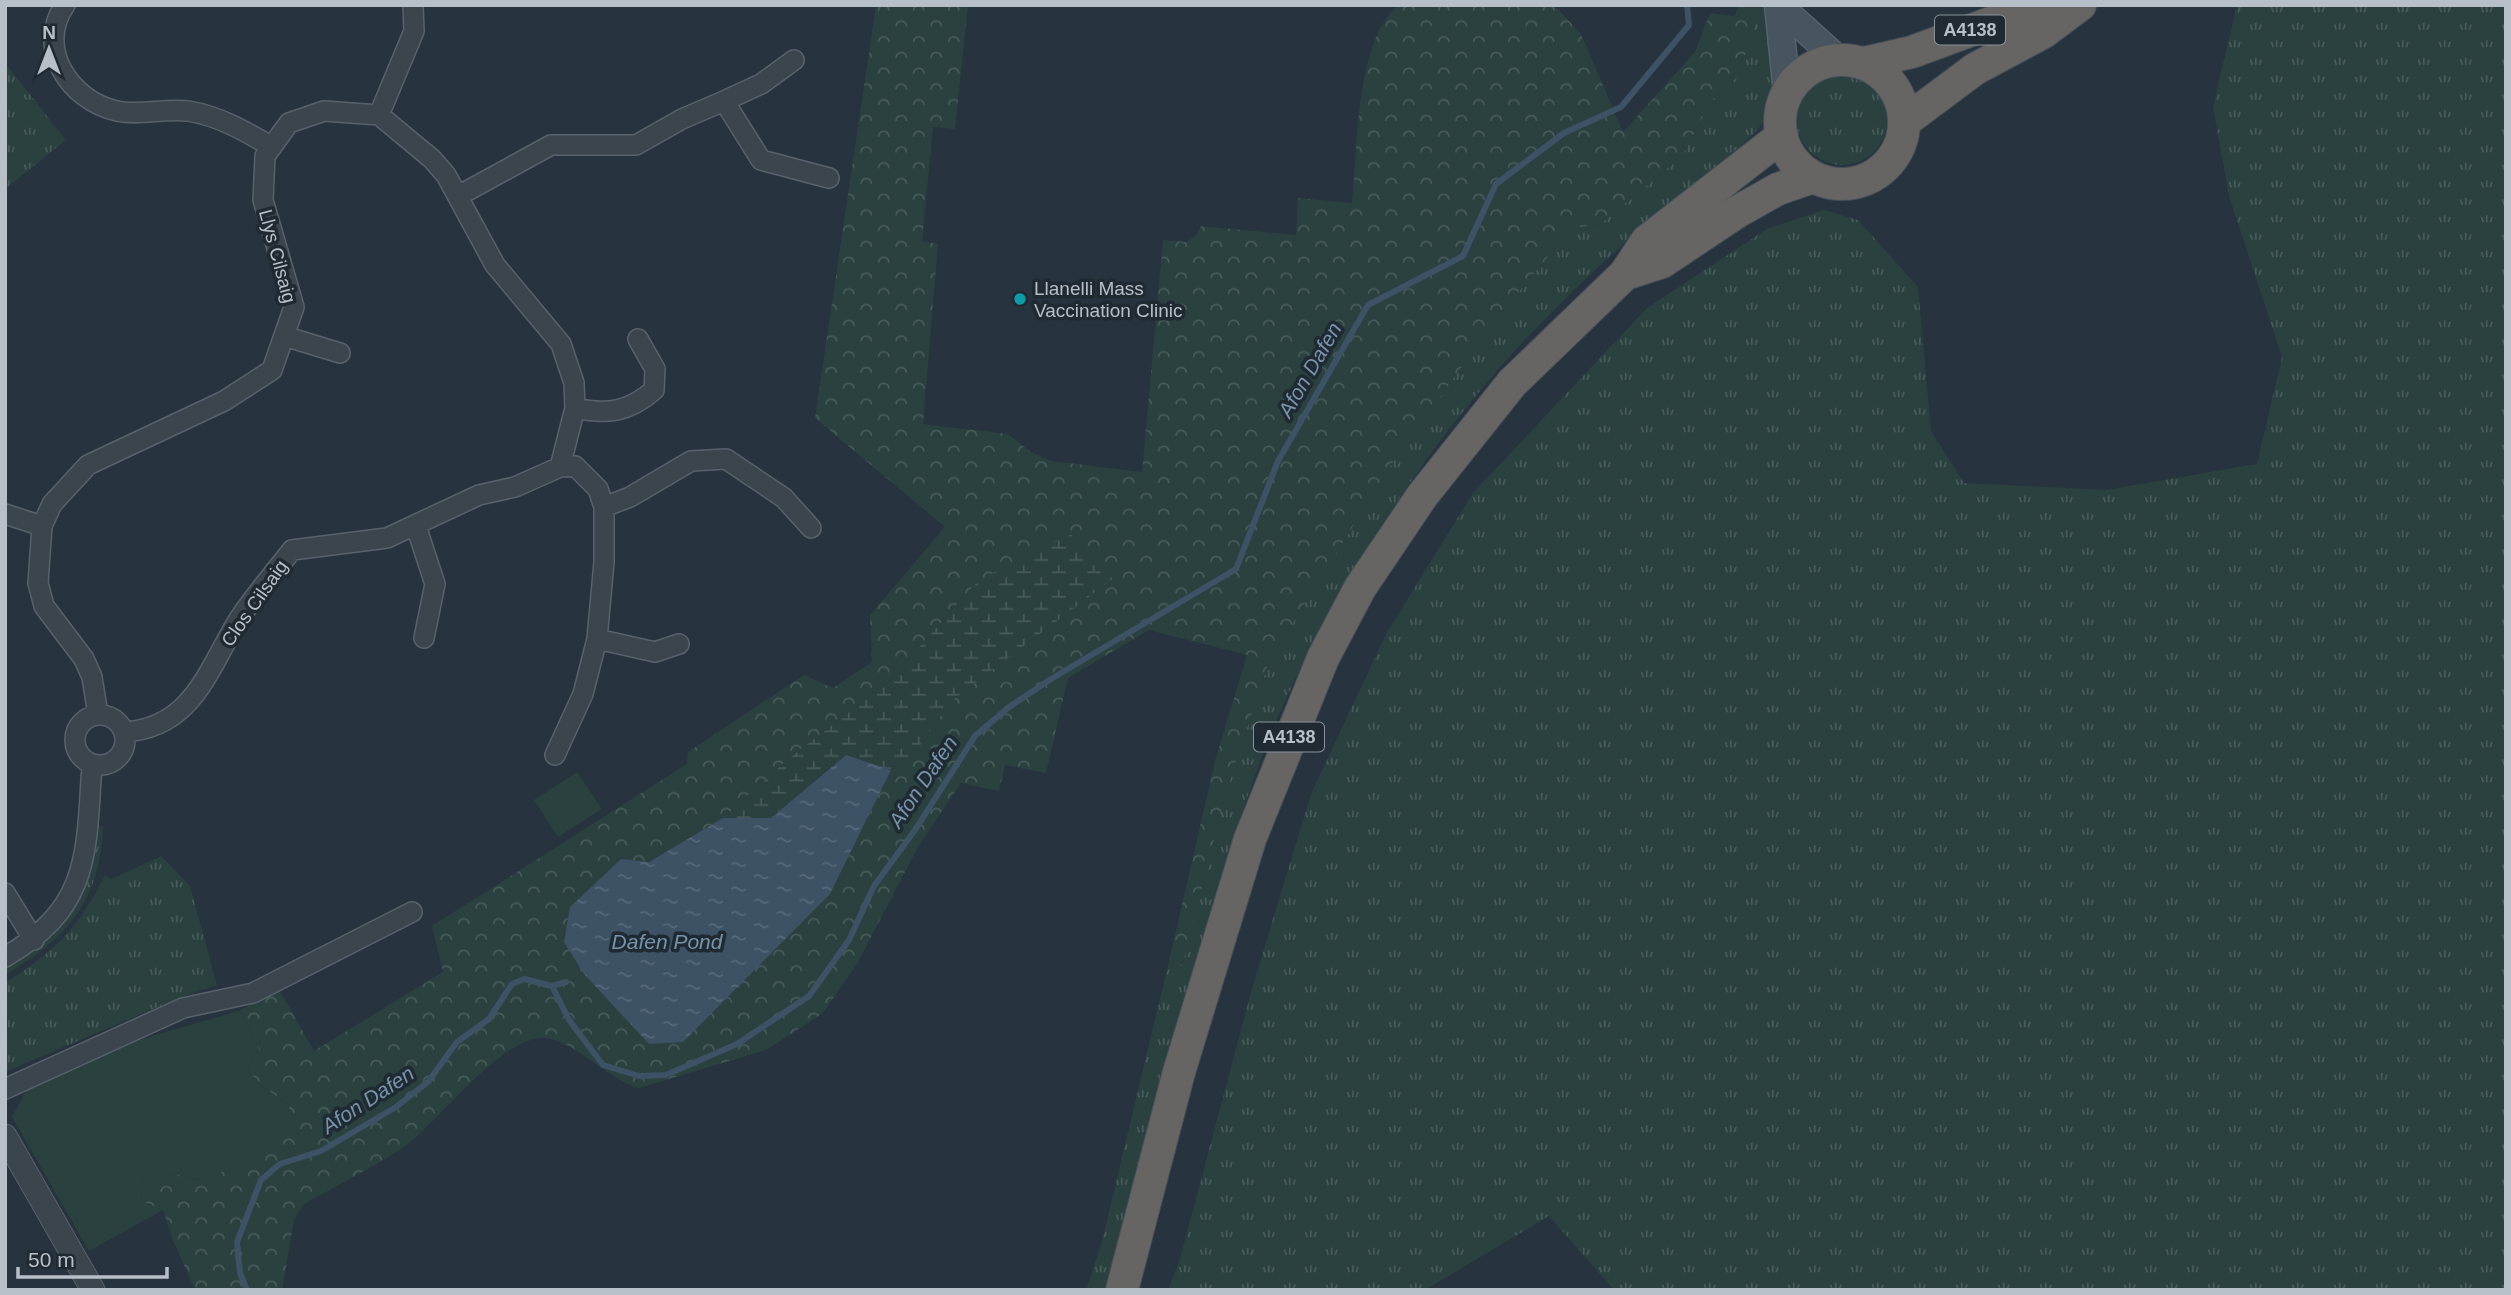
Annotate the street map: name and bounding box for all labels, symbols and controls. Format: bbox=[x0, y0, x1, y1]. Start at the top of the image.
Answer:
north arrow bbox=[14, 14, 84, 84]
road number: A4138 bbox=[1935, 15, 2005, 44]
text: N bbox=[42, 22, 56, 43]
street label: Llys Cilsaig bbox=[255, 207, 300, 305]
place label: Llanelli Mass Vaccination Clinic bbox=[1034, 278, 1183, 321]
marker: Llanelli Mass Vaccination Clinic bbox=[1012, 291, 1028, 307]
water label: Afon Dafen bbox=[1272, 318, 1346, 423]
street label: Clos Cilsaig bbox=[217, 556, 292, 650]
road number: A4138 bbox=[1254, 722, 1324, 752]
water label: Afon Dafen bbox=[883, 732, 961, 833]
water label: Dafen Pond bbox=[612, 930, 724, 953]
water label: Afon Dafen bbox=[316, 1061, 418, 1139]
scale bar bbox=[18, 1236, 166, 1280]
text: 50 m bbox=[28, 1248, 75, 1271]

